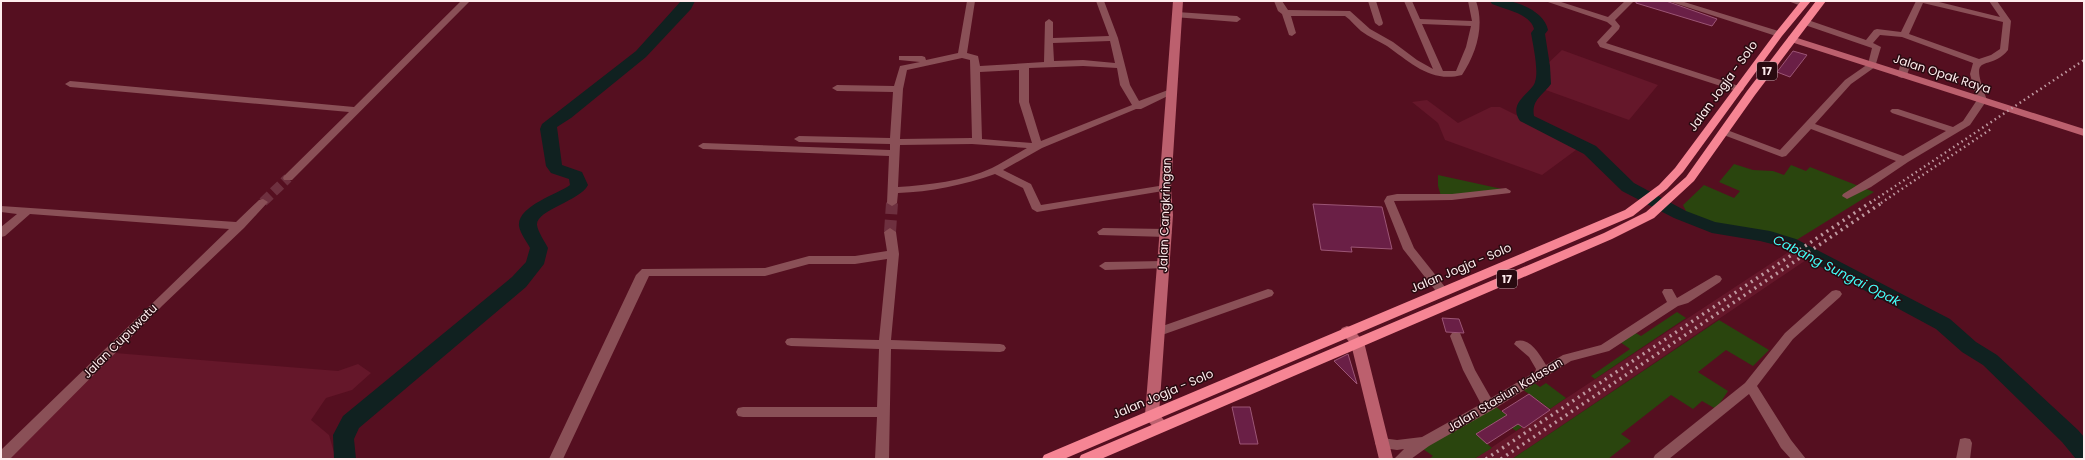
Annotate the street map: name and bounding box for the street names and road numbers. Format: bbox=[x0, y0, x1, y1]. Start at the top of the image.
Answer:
street label: Jalan Jogja - Solo bbox=[1684, 37, 1761, 134]
street label: Jalan Opak Raya bbox=[1891, 50, 1993, 97]
road number: 17 bbox=[1757, 62, 1777, 80]
street label: Jalan Cangkringan bbox=[1154, 157, 1175, 273]
street label: Jalan Jogja - Solo bbox=[1408, 238, 1514, 296]
road number: 17 bbox=[1497, 270, 1517, 288]
street label: Jalan Cupuwatu bbox=[79, 300, 161, 382]
street label: Jalan Stasiun Kalasan bbox=[1444, 353, 1566, 436]
street label: Jalan Jogja - Solo bbox=[1110, 364, 1216, 422]

